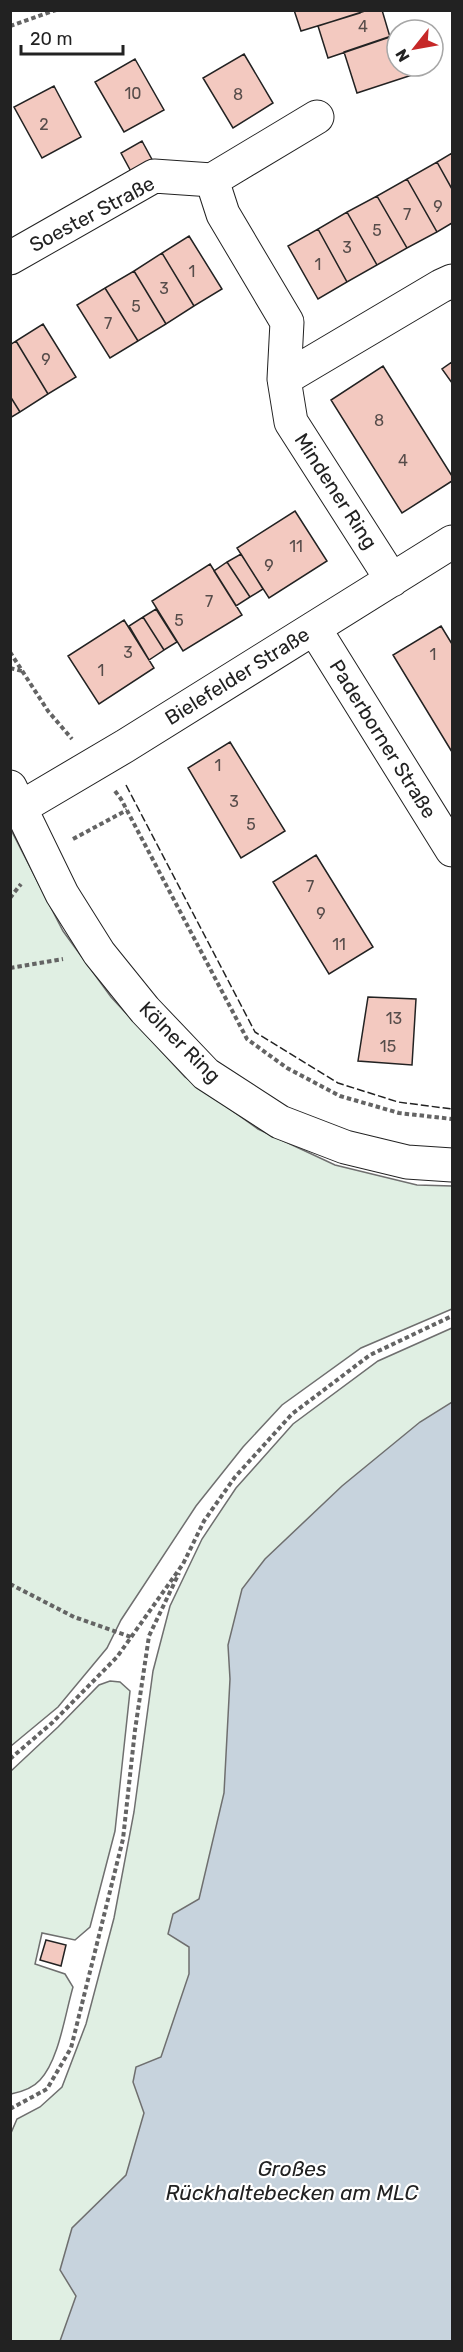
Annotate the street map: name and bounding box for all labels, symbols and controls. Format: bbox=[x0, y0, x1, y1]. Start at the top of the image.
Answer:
house number: 4 bbox=[358, 17, 368, 36]
scale bar bbox=[21, 18, 123, 56]
north arrow bbox=[385, 18, 445, 78]
text: 20 m bbox=[30, 28, 72, 50]
text: N bbox=[391, 46, 414, 65]
house number: 10 bbox=[124, 84, 142, 103]
house number: 8 bbox=[233, 85, 243, 104]
house number: 2 bbox=[39, 115, 49, 134]
street label: Soester Straße bbox=[25, 171, 159, 257]
house number: 9 bbox=[433, 197, 443, 216]
house number: 7 bbox=[403, 205, 411, 224]
house number: 5 bbox=[372, 221, 382, 240]
house number: 3 bbox=[342, 238, 352, 257]
house number: 1 bbox=[315, 255, 321, 274]
house number: 1 bbox=[189, 262, 195, 281]
house number: 3 bbox=[159, 279, 169, 298]
house number: 5 bbox=[131, 297, 141, 316]
house number: 7 bbox=[104, 314, 112, 333]
house number: 9 bbox=[41, 350, 51, 369]
house number: 8 bbox=[374, 411, 384, 430]
street label: Mindener Ring bbox=[290, 429, 382, 553]
house number: 4 bbox=[398, 451, 408, 470]
house number: 11 bbox=[289, 537, 303, 556]
house number: 9 bbox=[264, 556, 274, 575]
house number: 7 bbox=[205, 592, 213, 611]
house number: 5 bbox=[174, 611, 184, 630]
street label: Bielefelder Straße bbox=[160, 622, 314, 730]
house number: 3 bbox=[123, 643, 133, 662]
house number: 1 bbox=[430, 645, 436, 664]
street label: Paderborner Straße bbox=[324, 655, 442, 823]
house number: 1 bbox=[98, 661, 104, 680]
house number: 1 bbox=[215, 756, 221, 775]
house number: 3 bbox=[229, 792, 239, 811]
house number: 5 bbox=[246, 815, 256, 834]
house number: 7 bbox=[306, 877, 314, 896]
house number: 9 bbox=[316, 904, 326, 923]
house number: 11 bbox=[332, 935, 346, 954]
street label: Kölner Ring bbox=[134, 996, 226, 1088]
house number: 13 bbox=[386, 1009, 402, 1028]
house number: 15 bbox=[380, 1037, 396, 1056]
water label: Großes Rückhaltebecken am MLC bbox=[166, 2156, 419, 2205]

